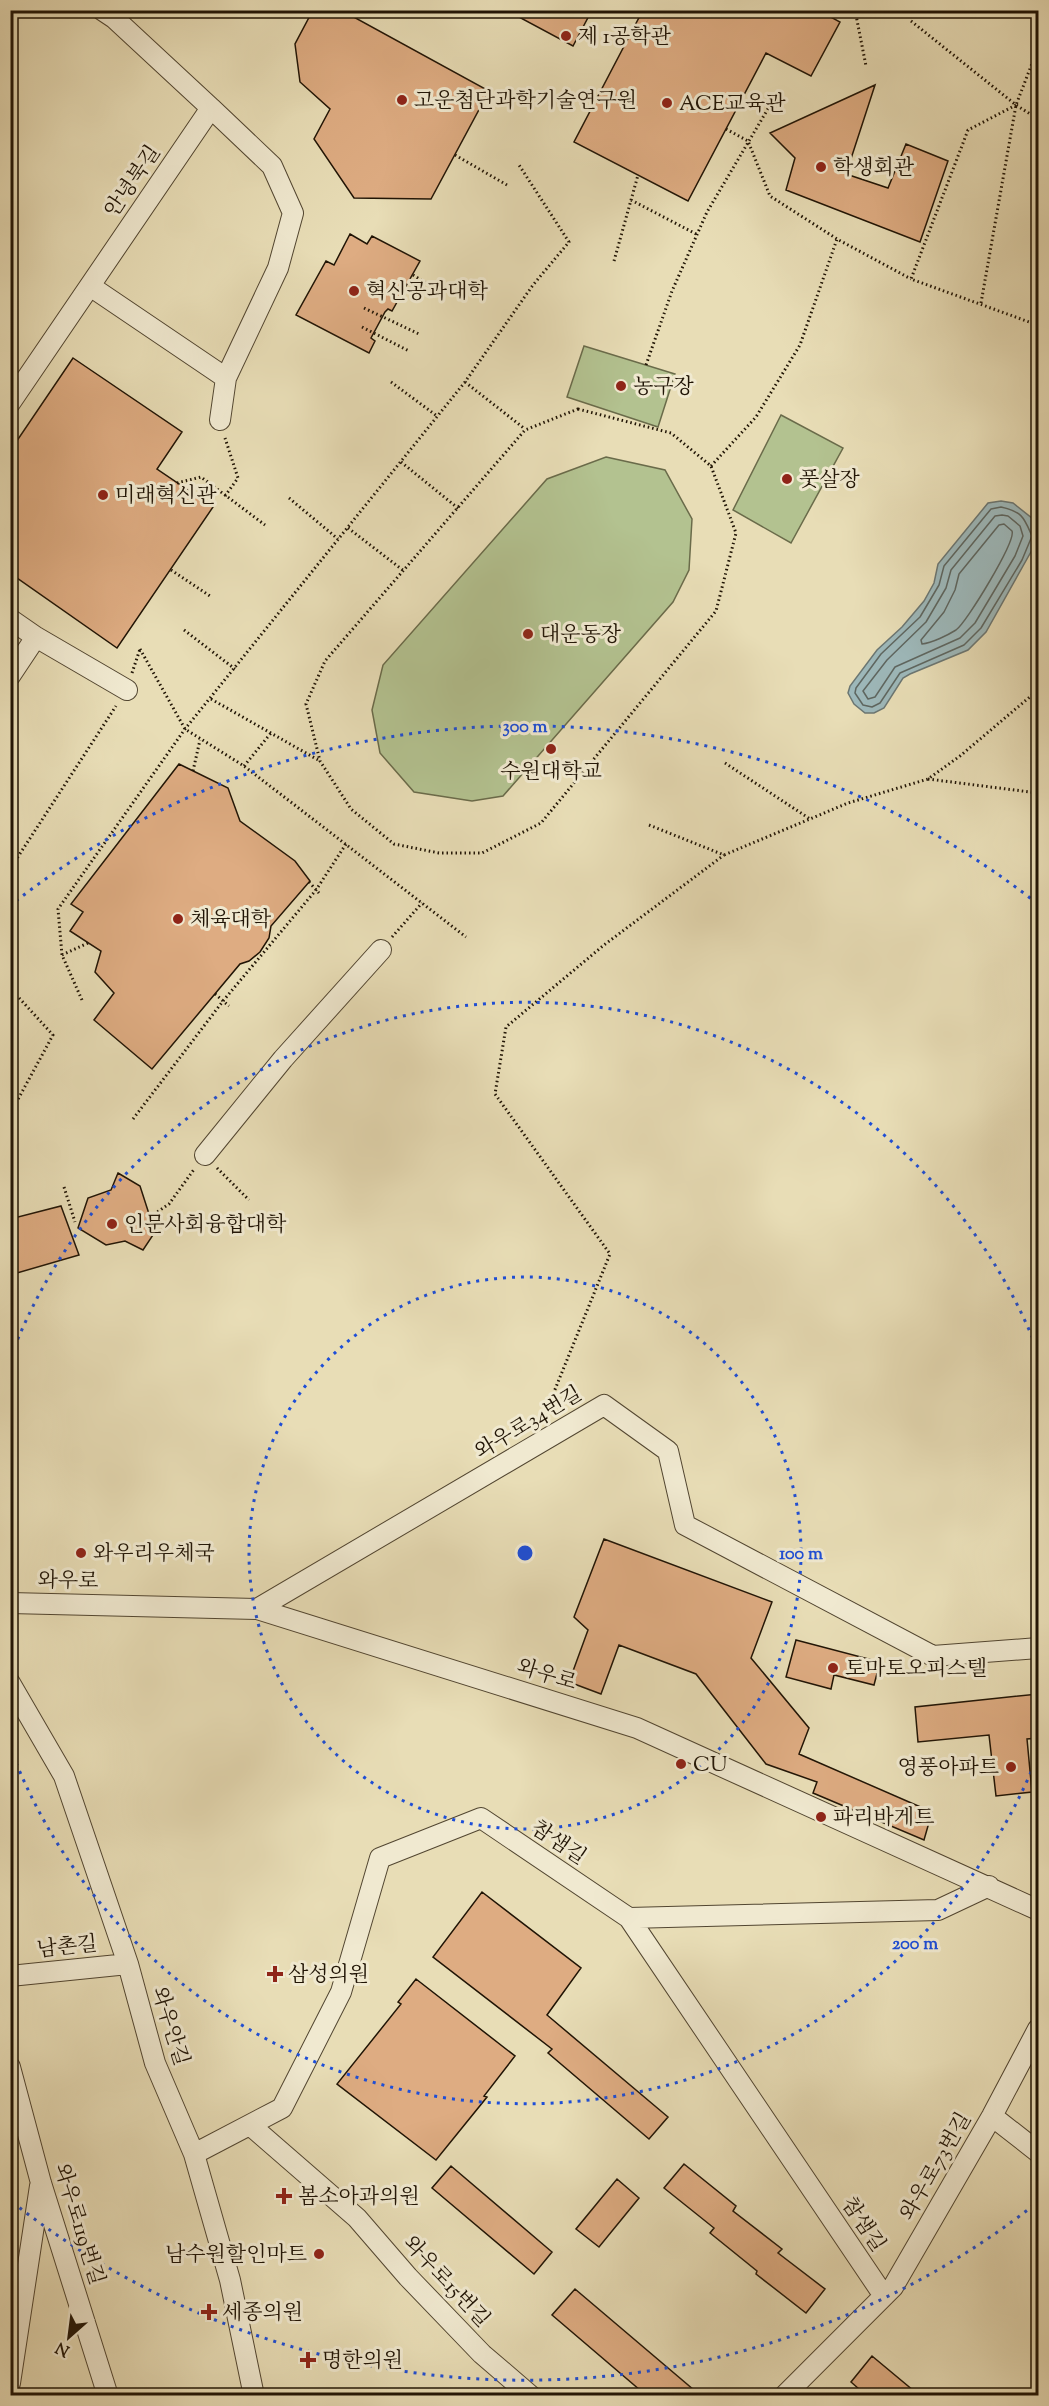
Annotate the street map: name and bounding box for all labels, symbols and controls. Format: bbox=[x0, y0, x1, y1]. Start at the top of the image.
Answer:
place label: 제 1공학관 bbox=[578, 23, 671, 53]
marker: 제 1공학관 bbox=[559, 29, 573, 43]
place label: 고운첨단과학기술연구원 bbox=[414, 87, 637, 117]
place label: ACE교육관 bbox=[679, 90, 786, 120]
marker: 고운첨단과학기술연구원 bbox=[395, 93, 409, 107]
marker: ACE교육관 bbox=[660, 96, 674, 110]
street label: 안녕북길 bbox=[99, 140, 169, 224]
place label: 학생회관 bbox=[833, 154, 915, 184]
marker: 학생회관 bbox=[814, 160, 828, 174]
place label: 혁신공과대학 bbox=[366, 278, 488, 308]
marker: 혁신공과대학 bbox=[347, 284, 361, 298]
place label: 농구장 bbox=[633, 373, 695, 403]
marker: 농구장 bbox=[614, 379, 628, 393]
place label: 풋살장 bbox=[799, 466, 861, 496]
marker: 풋살장 bbox=[780, 472, 794, 486]
place label: 미래혁신관 bbox=[115, 482, 217, 512]
marker: 미래혁신관 bbox=[96, 488, 110, 502]
place label: 대운동장 bbox=[540, 621, 622, 651]
marker: 대운동장 bbox=[521, 627, 535, 641]
text: 300 m bbox=[503, 715, 548, 741]
marker: 수원대학교 bbox=[544, 742, 558, 756]
place label: 수원대학교 bbox=[500, 758, 602, 788]
place label: 체육대학 bbox=[190, 906, 272, 936]
marker: 체육대학 bbox=[171, 912, 185, 926]
place label: 인문사회융합대학 bbox=[124, 1211, 287, 1241]
marker: 인문사회융합대학 bbox=[105, 1217, 119, 1231]
street label: 와우로34번길 bbox=[470, 1380, 588, 1468]
place label: 와우리우체국 bbox=[93, 1540, 215, 1570]
text: 100 m bbox=[779, 1542, 823, 1568]
centre of rings bbox=[515, 1543, 535, 1563]
marker: 와우리우체국 bbox=[74, 1546, 88, 1560]
street label: 와우로 bbox=[37, 1566, 99, 1598]
street label: 와우로 bbox=[513, 1653, 580, 1699]
place label: 토마토오피스텔 bbox=[845, 1655, 987, 1685]
marker: 토마토오피스텔 bbox=[826, 1661, 840, 1675]
place label: CU bbox=[693, 1751, 727, 1781]
place label: 영풍아파트 bbox=[898, 1754, 999, 1784]
marker: CU bbox=[674, 1757, 688, 1771]
marker: 영풍아파트 bbox=[1004, 1760, 1018, 1774]
place label: 파리바게트 bbox=[833, 1804, 934, 1834]
marker: 파리바게트 bbox=[814, 1810, 828, 1824]
street label: 참샘길 bbox=[524, 1814, 591, 1873]
street label: 남촌길 bbox=[35, 1930, 99, 1966]
text: 200 m bbox=[892, 1932, 938, 1958]
place label: 삼성의원 bbox=[288, 1961, 369, 1991]
marker: 삼성의원 bbox=[266, 1965, 284, 1983]
street label: 와우안길 bbox=[143, 1983, 195, 2070]
street label: 와우로73번길 bbox=[894, 2107, 980, 2227]
street label: 와우로119번길 bbox=[45, 2160, 111, 2289]
place label: 봄소아과의원 bbox=[298, 2183, 420, 2213]
marker: 봄소아과의원 bbox=[275, 2187, 293, 2205]
street label: 참샘길 bbox=[833, 2192, 892, 2259]
street label: 와우로15번길 bbox=[395, 2230, 496, 2335]
place label: 남수원할인마트 bbox=[165, 2241, 307, 2271]
marker: 남수원할인마트 bbox=[312, 2247, 326, 2261]
place label: 세종의원 bbox=[222, 2299, 303, 2329]
marker: 세종의원 bbox=[200, 2303, 218, 2321]
north arrow bbox=[39, 2307, 99, 2367]
text: N bbox=[52, 2335, 74, 2361]
place label: 명한의원 bbox=[322, 2347, 403, 2377]
marker: 명한의원 bbox=[299, 2351, 317, 2369]

